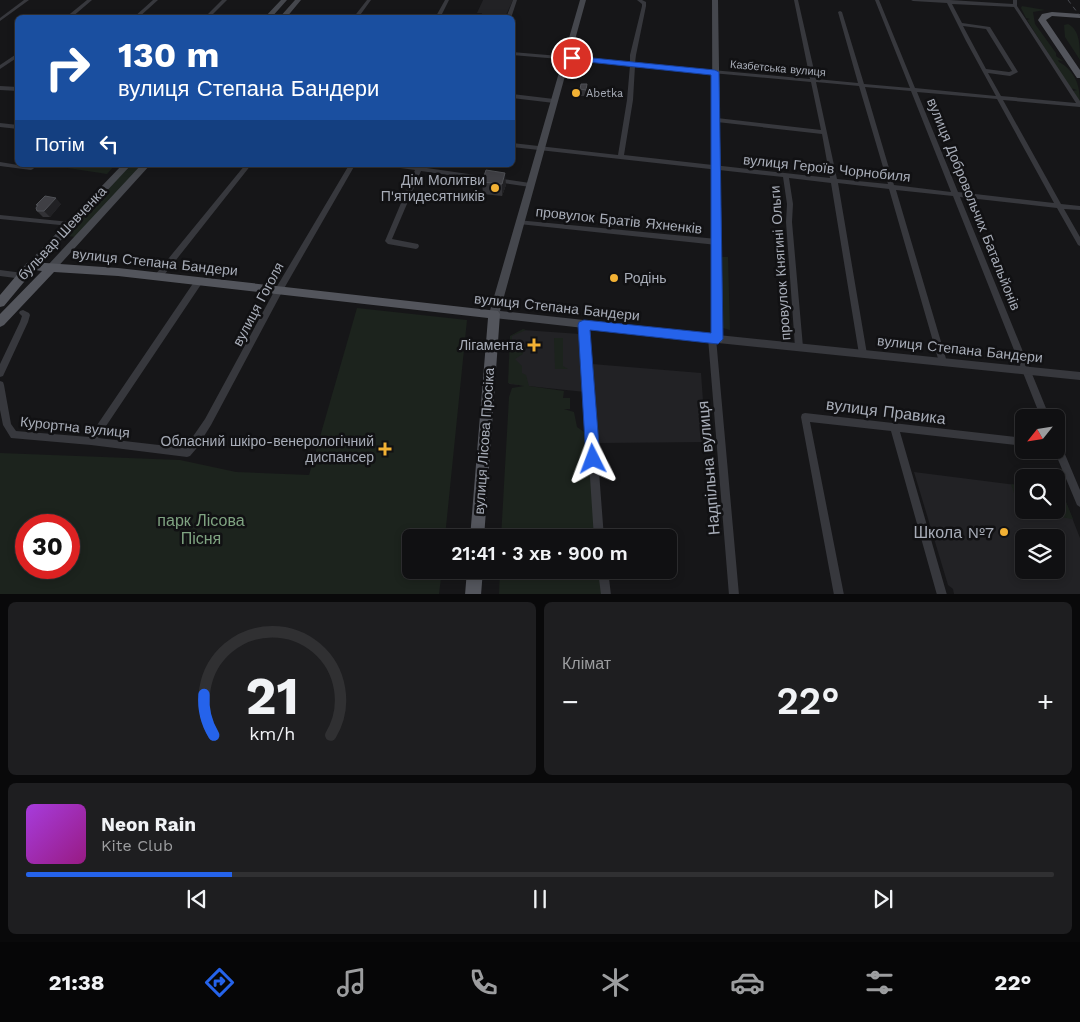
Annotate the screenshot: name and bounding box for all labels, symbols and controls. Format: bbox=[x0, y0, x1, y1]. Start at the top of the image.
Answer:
text: 130 m bbox=[118, 34, 219, 76]
icon: right bbox=[35, 35, 100, 100]
pin bbox=[551, 37, 593, 79]
icon: arrive bbox=[558, 44, 586, 72]
street label: Казбетська вулиця bbox=[730, 58, 826, 79]
text: вулиця Степана Бандери bbox=[118, 76, 379, 101]
marker: Abetka bbox=[570, 87, 582, 99]
place label: Abetka bbox=[586, 87, 623, 100]
street label: вулиця Добровольчих Батальйонів bbox=[924, 96, 1024, 312]
icon: left bbox=[95, 130, 123, 158]
text: Потім bbox=[35, 133, 85, 156]
street label: вулиця Героїв Чорнобиля bbox=[742, 151, 912, 185]
place label: Дім Молитви П'ятидесятників bbox=[381, 172, 485, 204]
marker: Дім Молитви П'ятидесятників bbox=[489, 182, 501, 194]
street label: бульвар Шевченка bbox=[15, 183, 110, 283]
street label: провулок Княгині Ольги bbox=[767, 185, 793, 341]
street label: провулок Братів Яхненків bbox=[535, 203, 703, 237]
street label: вулиця Степана Бандери bbox=[71, 245, 239, 279]
street label: вулиця Гоголя bbox=[229, 259, 287, 349]
place label: Родінь bbox=[624, 270, 667, 286]
marker: Родінь bbox=[608, 272, 620, 284]
street label: вулиця Степана Бандери bbox=[473, 290, 641, 324]
street label: вулиця Степана Бандери bbox=[876, 332, 1044, 366]
place label: Лігамента bbox=[459, 337, 523, 353]
marker: Лігамента bbox=[527, 338, 541, 352]
street label: вулиця Лісова Просіка bbox=[471, 367, 497, 515]
street label: вулиця Правика bbox=[825, 395, 947, 428]
street label: Надпільна вулиця bbox=[693, 400, 724, 536]
north arrow bbox=[1015, 409, 1065, 459]
map controls bbox=[1015, 409, 1065, 579]
street label: Курортна вулиця bbox=[19, 413, 131, 441]
position arrow bbox=[566, 432, 618, 484]
place label: Обласний шкіро-венерологічний диспансер bbox=[161, 433, 374, 465]
marker: Обласний шкіро-венерологічний диспансер bbox=[378, 442, 392, 456]
button: search bbox=[1015, 469, 1065, 519]
park label: парк Лісова Пісня bbox=[157, 511, 245, 548]
speed limit sign: 30 bbox=[15, 514, 80, 579]
place label: Школа №7 bbox=[913, 523, 994, 542]
marker: Школа №7 bbox=[998, 526, 1010, 538]
button: layers bbox=[1015, 529, 1065, 579]
text: 21:41 · 3 хв · 900 m bbox=[451, 542, 628, 565]
text: Клімат bbox=[562, 654, 611, 673]
text: 21 bbox=[245, 666, 299, 727]
text: 22° bbox=[776, 679, 840, 723]
text: − bbox=[562, 685, 579, 718]
text: + bbox=[1037, 685, 1054, 718]
text: km/h bbox=[249, 723, 295, 744]
text: Neon Rain bbox=[101, 813, 196, 836]
text: Kite Club bbox=[101, 836, 173, 855]
icon: previous bbox=[183, 885, 211, 913]
icon: pause bbox=[526, 885, 554, 913]
icon: next bbox=[869, 885, 897, 913]
icon: directions bbox=[202, 965, 237, 1000]
icon: music bbox=[334, 965, 369, 1000]
icon: phone bbox=[466, 965, 501, 1000]
icon: climate bbox=[598, 965, 633, 1000]
icon: car bbox=[730, 965, 765, 1000]
icon: filters bbox=[862, 965, 897, 1000]
text: 21:38 bbox=[49, 970, 105, 995]
text: 22° bbox=[994, 970, 1031, 995]

